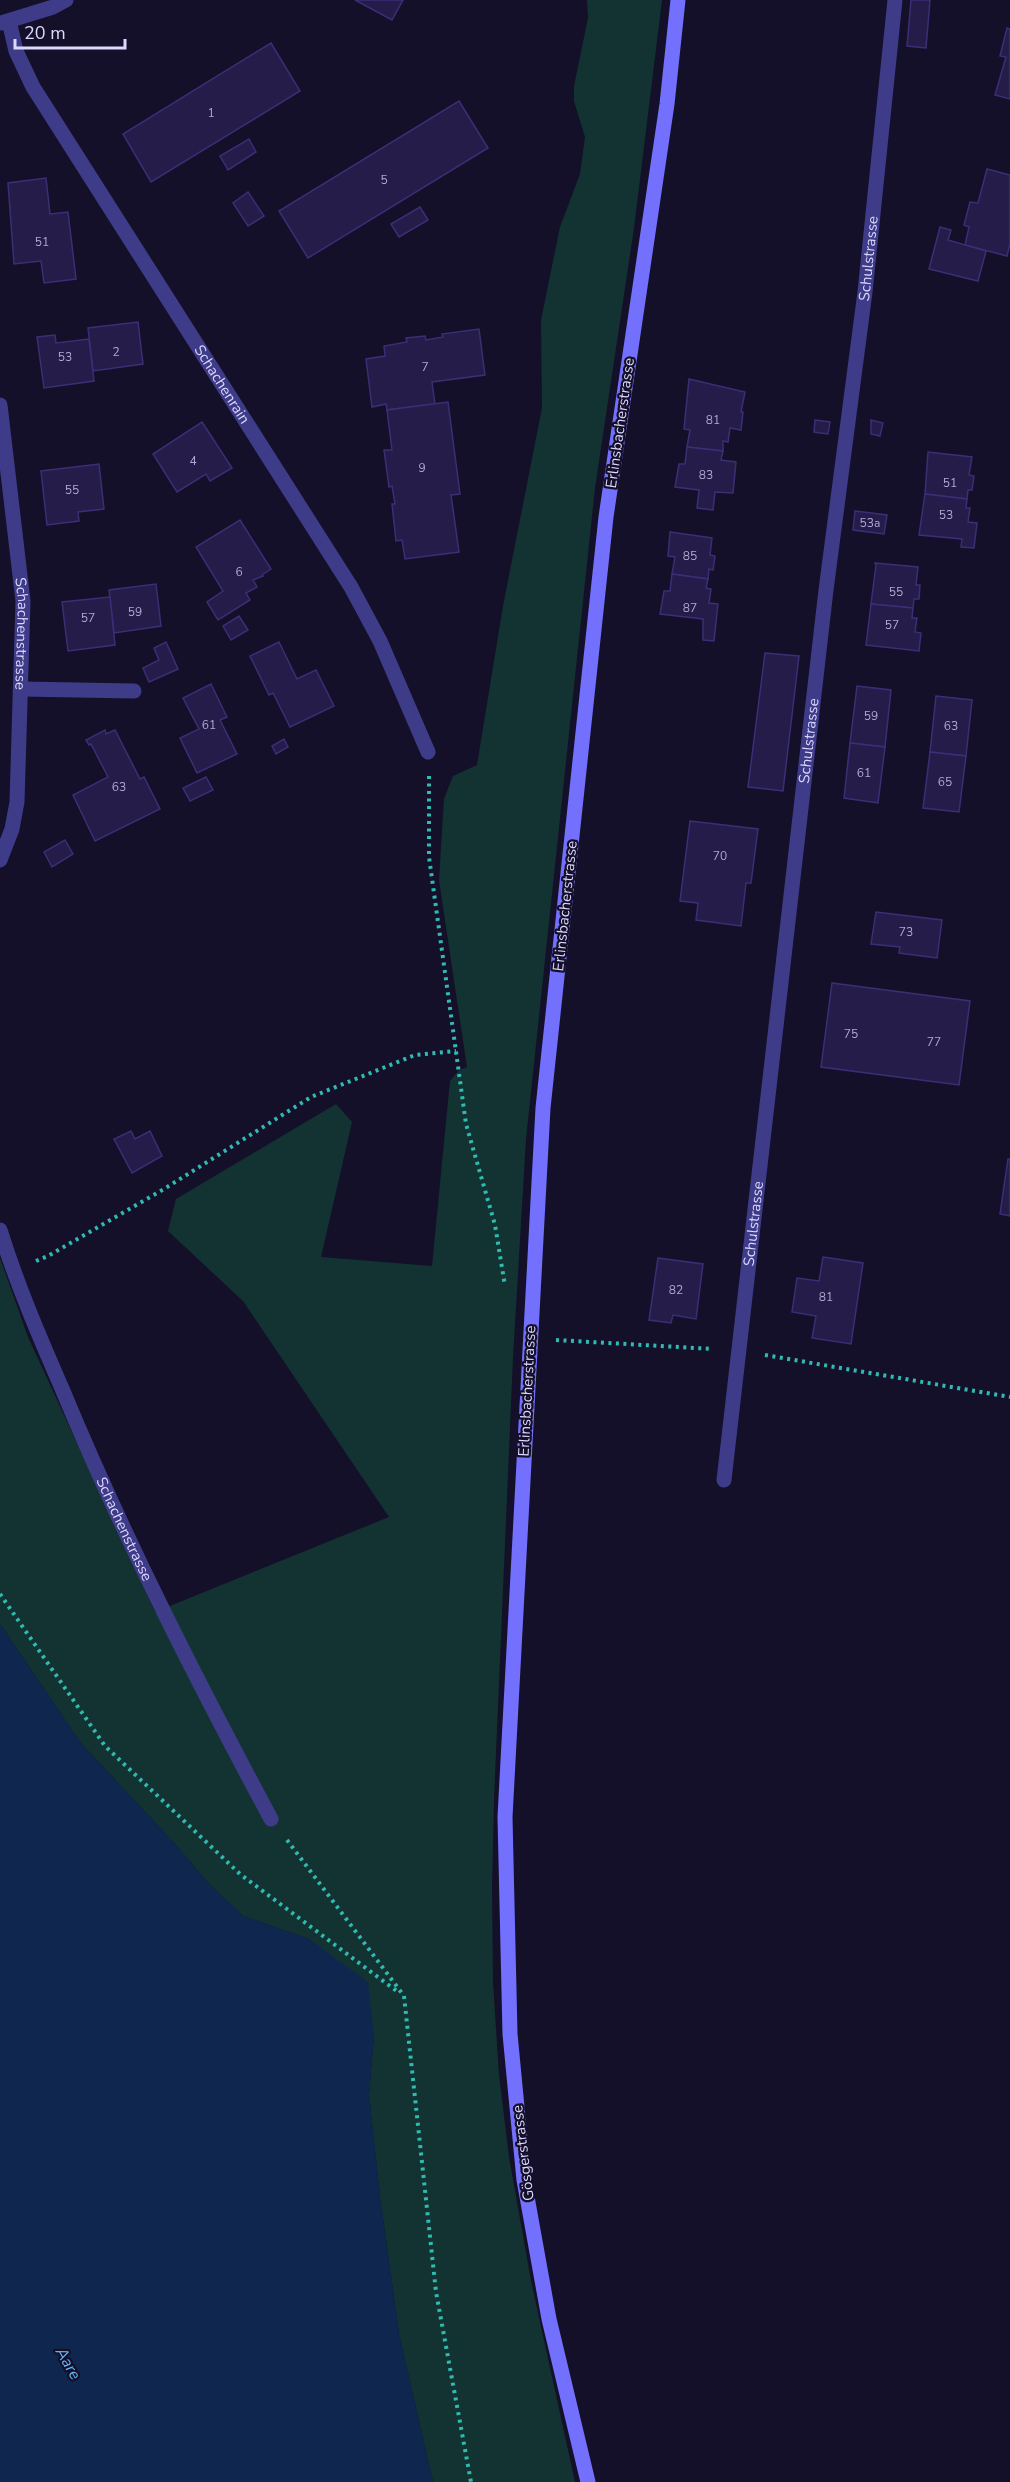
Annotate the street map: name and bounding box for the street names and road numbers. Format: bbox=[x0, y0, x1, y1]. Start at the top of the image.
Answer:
street label: Schulstrasse bbox=[854, 215, 883, 302]
street label: Schachenrain bbox=[190, 341, 255, 428]
street label: Erlinsbacherstrasse bbox=[601, 357, 639, 489]
street label: Schachenstrasse bbox=[10, 576, 33, 690]
street label: Schulstrasse bbox=[794, 697, 824, 784]
street label: Erlinsbacherstrasse bbox=[548, 840, 582, 972]
street label: Schulstrasse bbox=[739, 1180, 768, 1267]
street label: Erlinsbacherstrasse bbox=[514, 1325, 540, 1457]
street label: Schachenstrasse bbox=[91, 1474, 157, 1584]
street label: Gösgerstrasse bbox=[507, 2104, 539, 2202]

